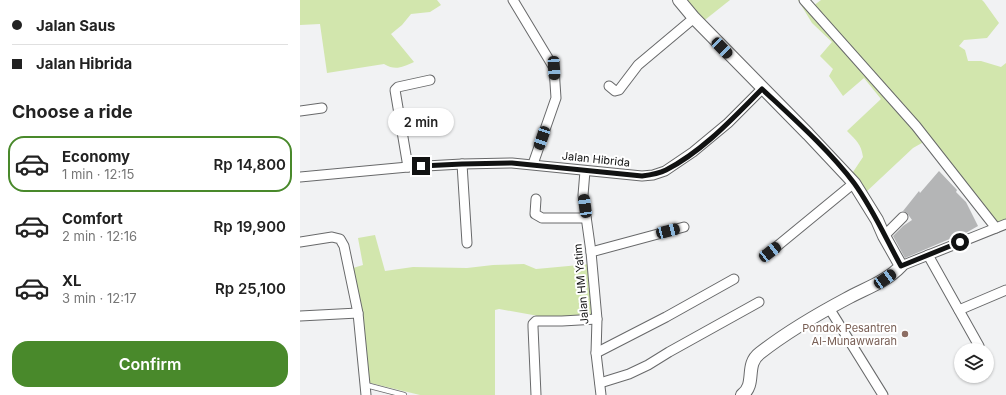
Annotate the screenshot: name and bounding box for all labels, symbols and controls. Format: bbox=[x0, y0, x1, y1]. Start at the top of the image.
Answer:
text: Jalan Saus bbox=[36, 16, 115, 35]
car bbox=[709, 35, 735, 61]
text: Jalan Hibrida bbox=[36, 54, 132, 73]
car bbox=[547, 56, 561, 80]
text: Choose a ride bbox=[12, 101, 133, 122]
callout: 2 min bbox=[388, 108, 454, 136]
text: 2 min bbox=[404, 114, 438, 130]
car bbox=[532, 125, 552, 151]
icon: car bbox=[14, 146, 50, 182]
text: Economy bbox=[62, 147, 130, 166]
street label: Jalan Hibrida bbox=[561, 148, 631, 170]
text: Rp 14,800 bbox=[213, 155, 286, 174]
route end bbox=[412, 157, 430, 175]
text: 1 min · 12:15 bbox=[62, 166, 134, 182]
car bbox=[577, 193, 593, 219]
icon: car bbox=[14, 208, 50, 244]
text: Comfort bbox=[62, 209, 123, 228]
text: Rp 19,900 bbox=[214, 217, 286, 236]
car bbox=[655, 222, 681, 240]
text: 2 min · 12:16 bbox=[62, 228, 137, 244]
route start bbox=[951, 233, 969, 251]
car bbox=[757, 240, 783, 264]
street label: Jalan HM Yatim bbox=[571, 243, 591, 325]
car bbox=[872, 267, 898, 291]
icon: car bbox=[14, 270, 50, 306]
text: XL bbox=[62, 271, 82, 290]
text: Rp 25,100 bbox=[215, 279, 286, 298]
text: 3 min · 12:17 bbox=[62, 290, 137, 306]
place label: Pondok Pesantren Al-Munawwarah bbox=[802, 321, 897, 348]
marker: Pondok Pesantren Al-Munawwarah bbox=[900, 329, 910, 339]
button: Confirm bbox=[12, 341, 288, 387]
map controls bbox=[954, 343, 994, 383]
button: layers bbox=[954, 343, 994, 383]

